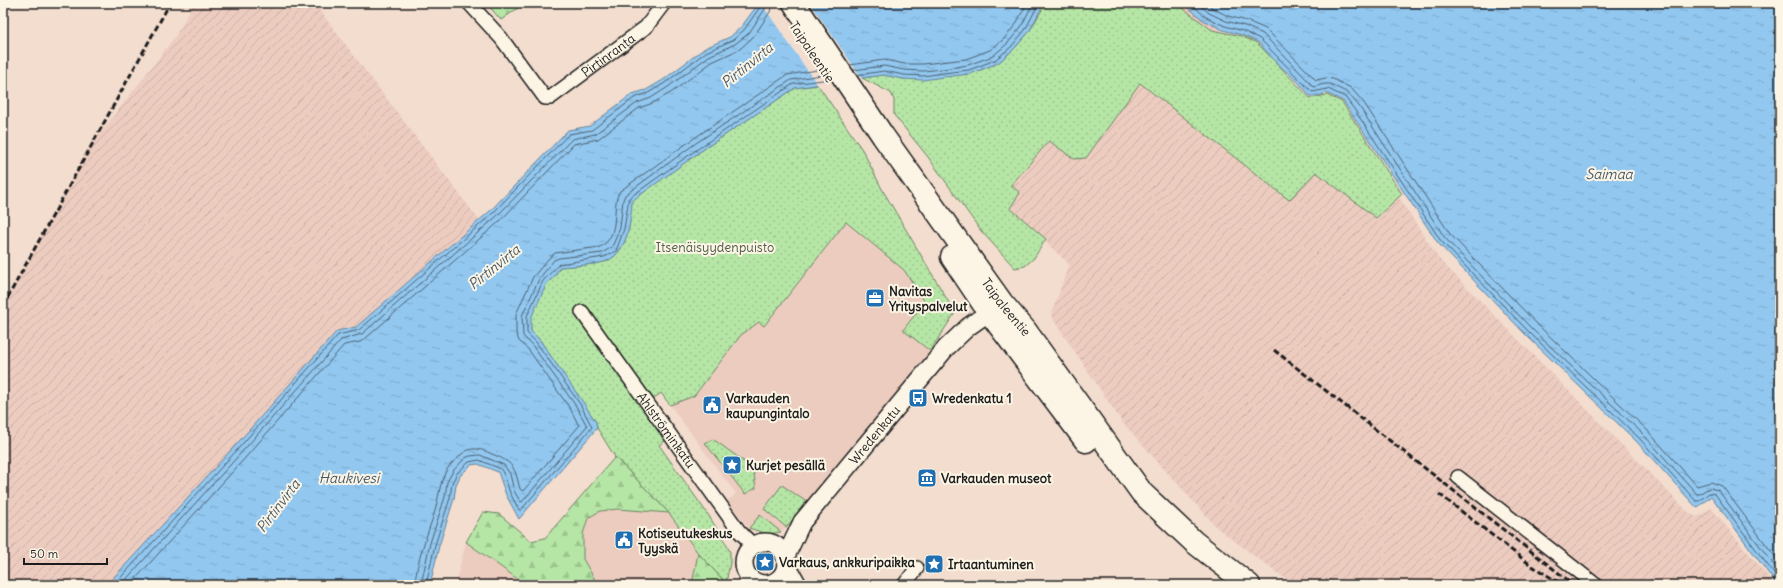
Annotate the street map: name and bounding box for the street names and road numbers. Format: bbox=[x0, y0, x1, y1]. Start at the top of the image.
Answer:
street label: Taipaleentie bbox=[785, 18, 839, 86]
street label: Pirtinranta bbox=[578, 30, 638, 81]
street label: Taipaleentie bbox=[978, 274, 1035, 339]
street label: Ahlströminkatu bbox=[634, 389, 700, 471]
street label: Wredenkatu bbox=[845, 402, 904, 468]

